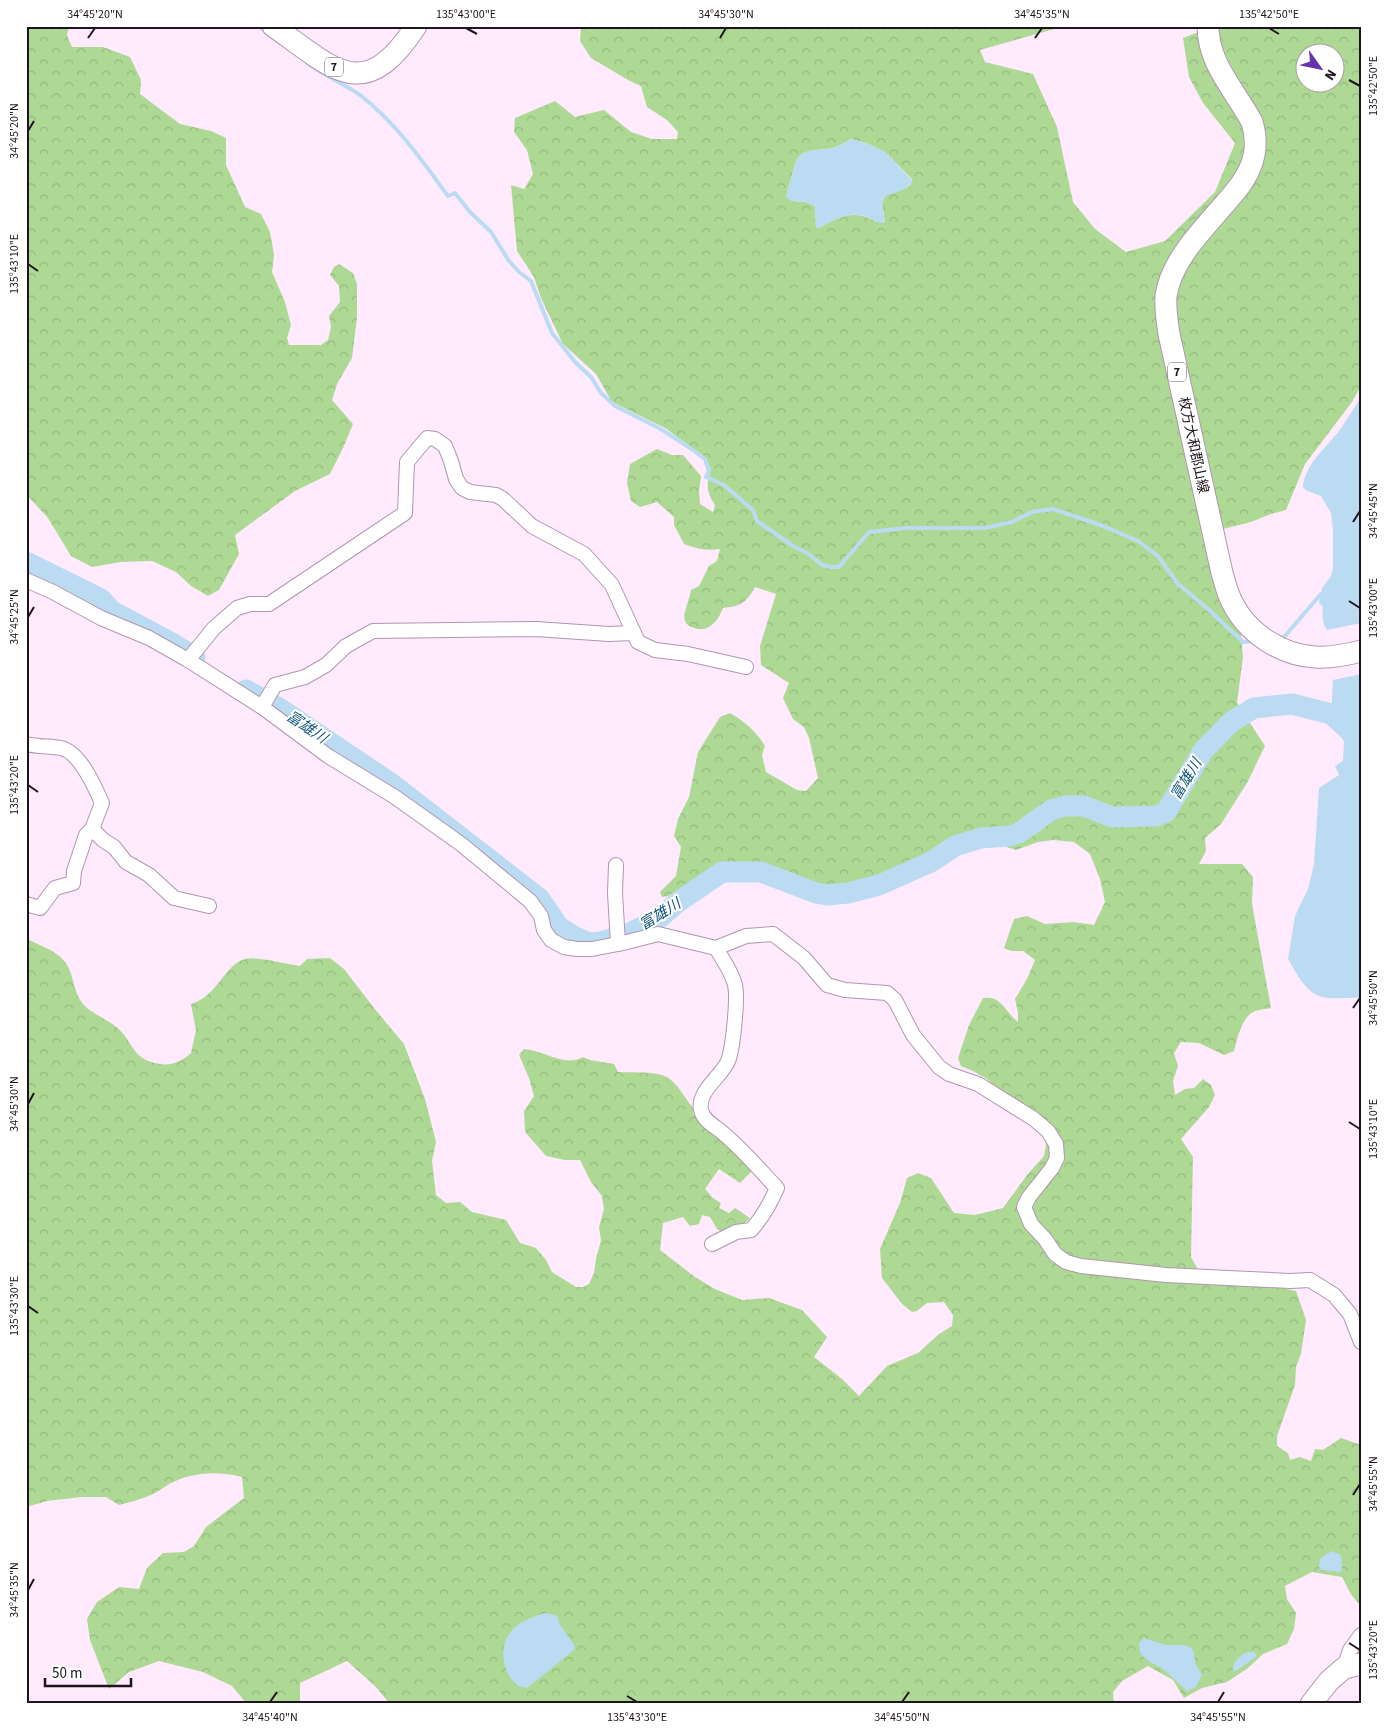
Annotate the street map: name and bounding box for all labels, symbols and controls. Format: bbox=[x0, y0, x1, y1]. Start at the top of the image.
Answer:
text: 34°45'20"N bbox=[67, 6, 123, 23]
text: 135°43'00"E bbox=[436, 6, 496, 23]
text: 34°45'30"N bbox=[698, 6, 754, 23]
text: 34°45'35"N bbox=[1014, 6, 1070, 23]
text: 135°42'50"E bbox=[1239, 6, 1299, 23]
north arrow bbox=[1294, 42, 1344, 92]
text: 135°42'50"E bbox=[1365, 56, 1382, 116]
road number: 7 bbox=[325, 58, 343, 76]
text: N bbox=[1319, 65, 1341, 84]
text: 34°45'20"N bbox=[6, 103, 23, 159]
text: 135°43'10"E bbox=[6, 234, 23, 294]
road number: 7 bbox=[1168, 362, 1186, 382]
street label: 枚方大和郡山線 bbox=[1173, 395, 1213, 495]
text: 34°45'45"N bbox=[1365, 483, 1382, 539]
text: 135°43'00"E bbox=[1365, 578, 1382, 638]
text: 34°45'25"N bbox=[6, 589, 23, 645]
water label: 富雄川 bbox=[282, 706, 333, 750]
water label: 富雄川 bbox=[1166, 753, 1208, 804]
text: 135°43'20"E bbox=[6, 755, 23, 815]
water label: 富雄川 bbox=[636, 893, 687, 935]
text: 34°45'50"N bbox=[1365, 970, 1382, 1026]
text: 34°45'30"N bbox=[6, 1076, 23, 1132]
text: 135°43'10"E bbox=[1365, 1099, 1382, 1159]
text: 135°43'30"E bbox=[6, 1276, 23, 1336]
text: 34°45'55"N bbox=[1365, 1456, 1382, 1512]
text: 34°45'35"N bbox=[6, 1562, 23, 1618]
text: 135°43'20"E bbox=[1365, 1620, 1382, 1680]
scale bar bbox=[45, 1655, 131, 1687]
text: 50 m bbox=[52, 1663, 82, 1684]
text: 34°45'40"N bbox=[242, 1709, 298, 1726]
text: 135°43'30"E bbox=[607, 1709, 667, 1726]
text: 34°45'50"N bbox=[874, 1709, 930, 1726]
text: 34°45'55"N bbox=[1190, 1709, 1246, 1726]

